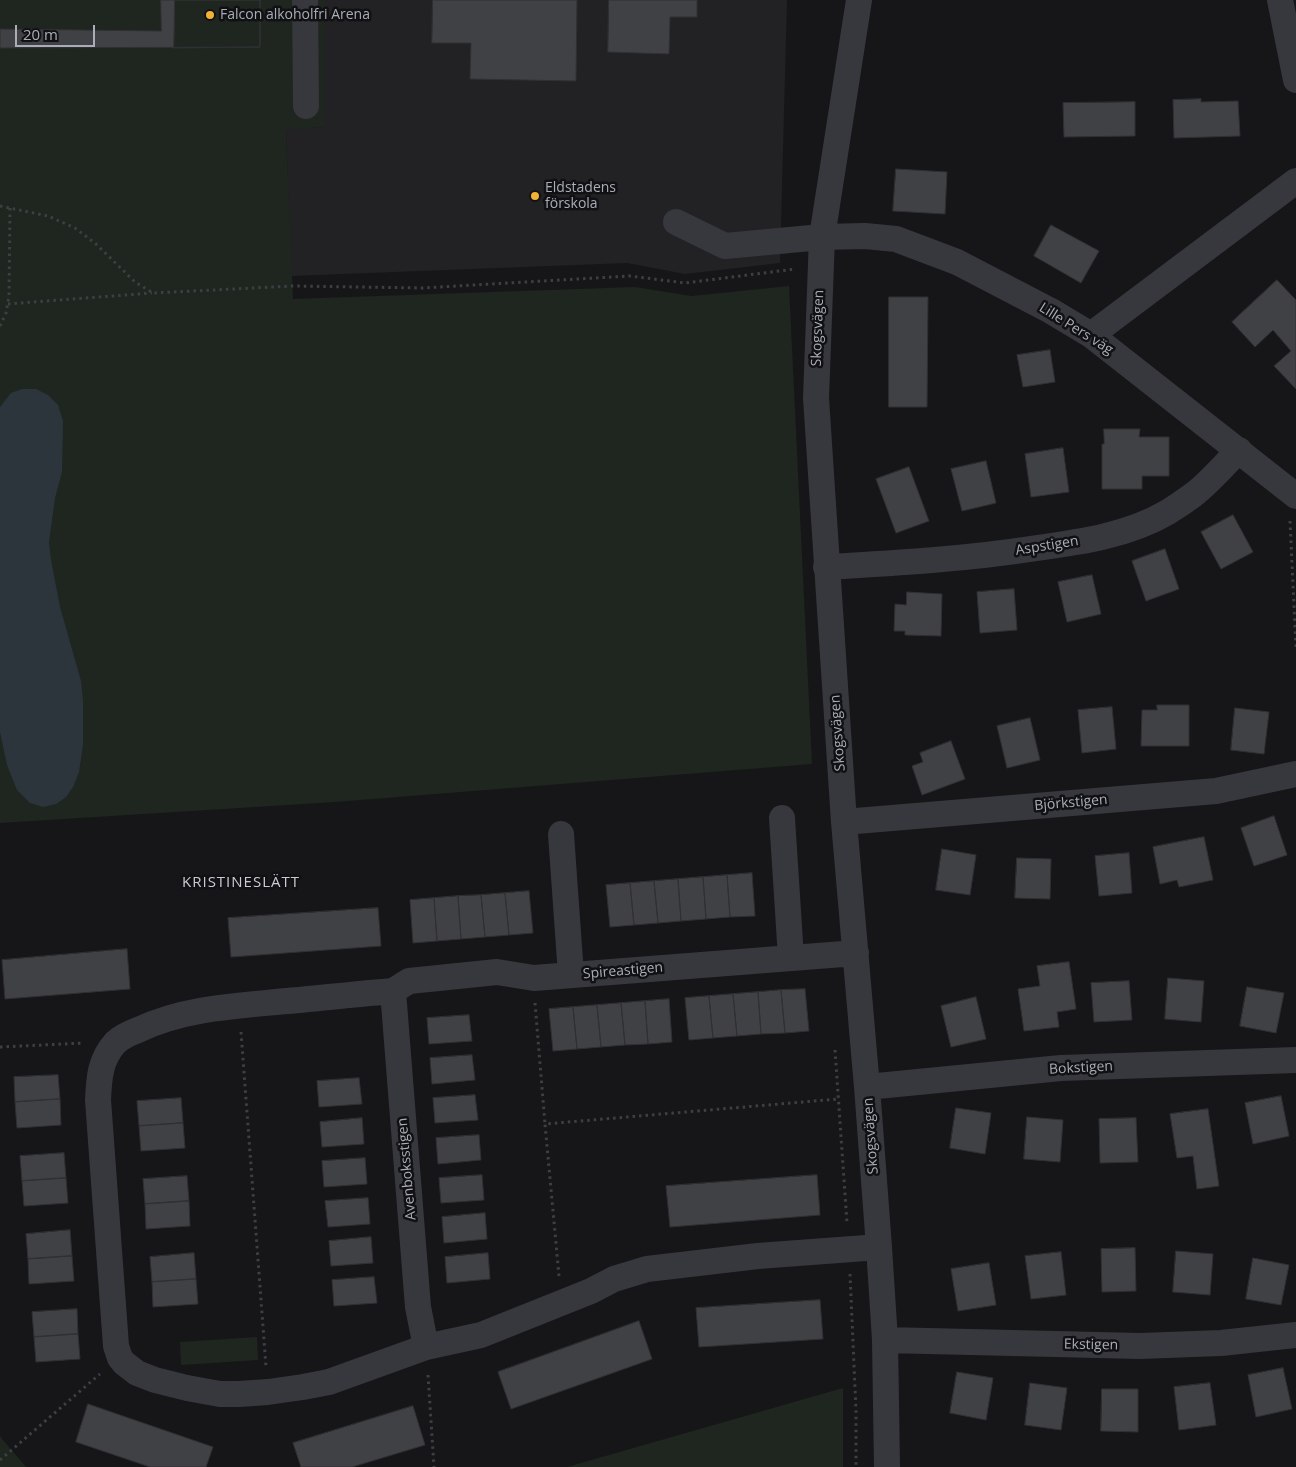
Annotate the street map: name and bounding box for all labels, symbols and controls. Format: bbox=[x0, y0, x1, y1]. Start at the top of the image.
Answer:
place label: Falcon alkoholfri Arena bbox=[220, 7, 370, 23]
marker: Falcon alkoholfri Arena bbox=[204, 9, 216, 21]
scale bar bbox=[18, 15, 98, 47]
text: 20 m bbox=[23, 24, 58, 44]
place label: Eldstadens förskola bbox=[545, 180, 616, 212]
marker: Eldstadens förskola bbox=[529, 190, 541, 202]
street label: Skogsvägen bbox=[808, 289, 828, 367]
street label: Lille Pers väg bbox=[1036, 300, 1116, 358]
street label: Aspstigen bbox=[1014, 533, 1080, 559]
street label: Skogsvägen bbox=[827, 694, 849, 772]
street label: Björkstigen bbox=[1034, 791, 1108, 815]
district label: KRISTINESLÄTT bbox=[180, 874, 302, 892]
street label: Spireastigen bbox=[582, 959, 664, 983]
street label: Bokstigen bbox=[1049, 1058, 1113, 1078]
street label: Skogsvägen bbox=[860, 1097, 882, 1175]
street label: Avenboksstigen bbox=[394, 1117, 420, 1221]
street label: Ekstigen bbox=[1064, 1336, 1118, 1354]

